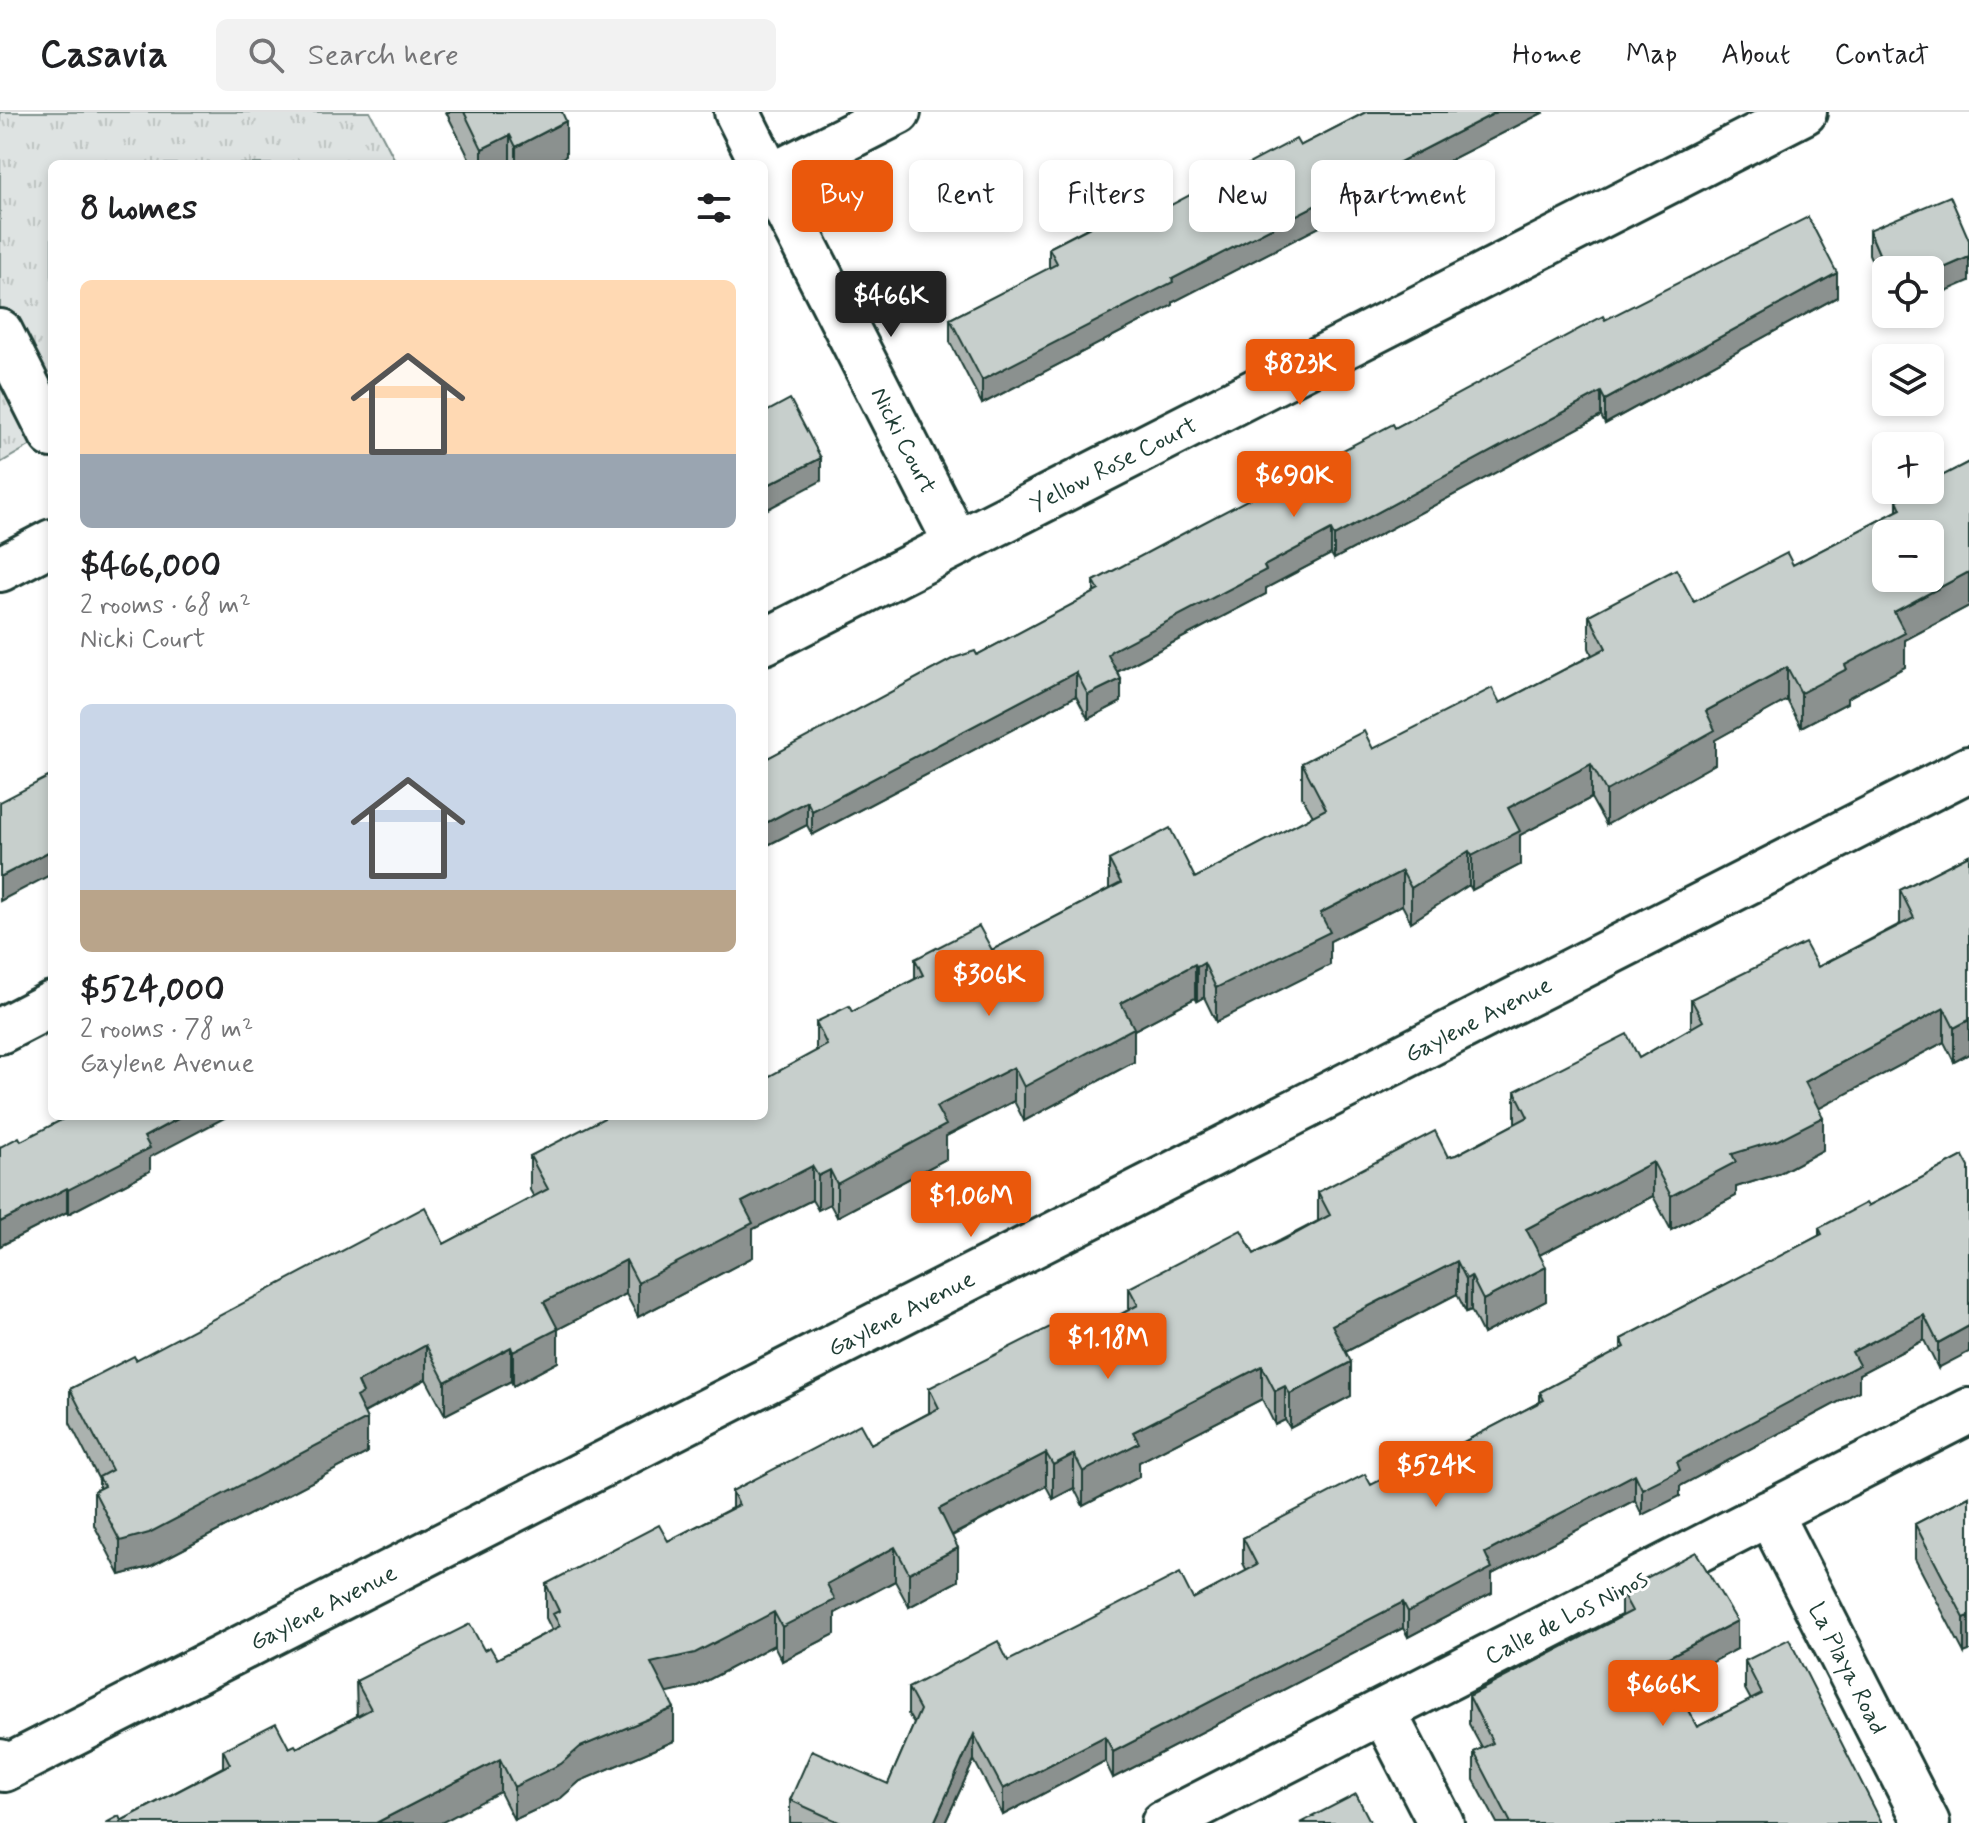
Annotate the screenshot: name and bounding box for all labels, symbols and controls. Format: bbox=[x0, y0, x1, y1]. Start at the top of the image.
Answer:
search box bbox=[216, 19, 776, 91]
text: Casavia bbox=[40, 31, 168, 80]
icon: search bbox=[244, 33, 288, 77]
text: Search here bbox=[308, 36, 459, 75]
text: Home bbox=[1512, 37, 1582, 74]
text: Map bbox=[1626, 37, 1677, 74]
text: About bbox=[1721, 37, 1790, 74]
text: Contact bbox=[1834, 37, 1929, 74]
chip: Buy bbox=[792, 160, 893, 232]
chip: Rent bbox=[909, 160, 1023, 232]
chip: Filters bbox=[1039, 160, 1173, 232]
chip: New bbox=[1189, 160, 1295, 232]
chip: Apartment bbox=[1311, 160, 1495, 232]
text: 8 homes bbox=[80, 186, 197, 231]
icon: filters bbox=[692, 186, 736, 230]
map controls bbox=[1872, 256, 1944, 592]
button: locate bbox=[1872, 256, 1944, 328]
pin: $466K bbox=[835, 271, 947, 339]
text: $466K bbox=[853, 280, 929, 314]
icon: home bbox=[336, 332, 480, 476]
pin: $823K bbox=[1244, 339, 1356, 407]
button: layers bbox=[1872, 344, 1944, 416]
text: $823K bbox=[1264, 348, 1336, 382]
street label: Nicki Court bbox=[863, 382, 943, 499]
street label: Yellow Rose Court bbox=[1025, 410, 1202, 521]
button: + bbox=[1872, 432, 1944, 504]
pin: $690K bbox=[1238, 451, 1350, 519]
text: $690K bbox=[1255, 460, 1333, 494]
button: − bbox=[1872, 520, 1944, 592]
text: $466,000 bbox=[80, 544, 221, 589]
text: 2 rooms · 68 m² bbox=[80, 589, 251, 623]
text: Nicki Court bbox=[80, 623, 205, 657]
icon: home bbox=[336, 756, 480, 900]
pin: $306K bbox=[933, 950, 1045, 1018]
text: $306K bbox=[953, 959, 1025, 993]
text: $524,000 bbox=[80, 968, 225, 1013]
street label: Gaylene Avenue bbox=[1400, 970, 1558, 1071]
text: 2 rooms · 78 m² bbox=[80, 1013, 253, 1047]
text: Gaylene Avenue bbox=[80, 1047, 254, 1081]
pin: $1.06M bbox=[906, 1171, 1036, 1239]
text: $1.06M bbox=[929, 1180, 1013, 1214]
street label: Gaylene Avenue bbox=[823, 1264, 981, 1365]
pin: $1.18M bbox=[1043, 1313, 1173, 1381]
text: $1.18M bbox=[1067, 1322, 1149, 1356]
pin: $524K bbox=[1380, 1441, 1492, 1509]
text: $524K bbox=[1397, 1450, 1475, 1484]
street label: Gaylene Avenue bbox=[245, 1558, 403, 1659]
street label: Calle de Los Ninos bbox=[1480, 1564, 1653, 1673]
street label: La Playa Road bbox=[1800, 1597, 1893, 1740]
pin: $666K bbox=[1607, 1660, 1719, 1728]
text: $666K bbox=[1626, 1669, 1700, 1703]

